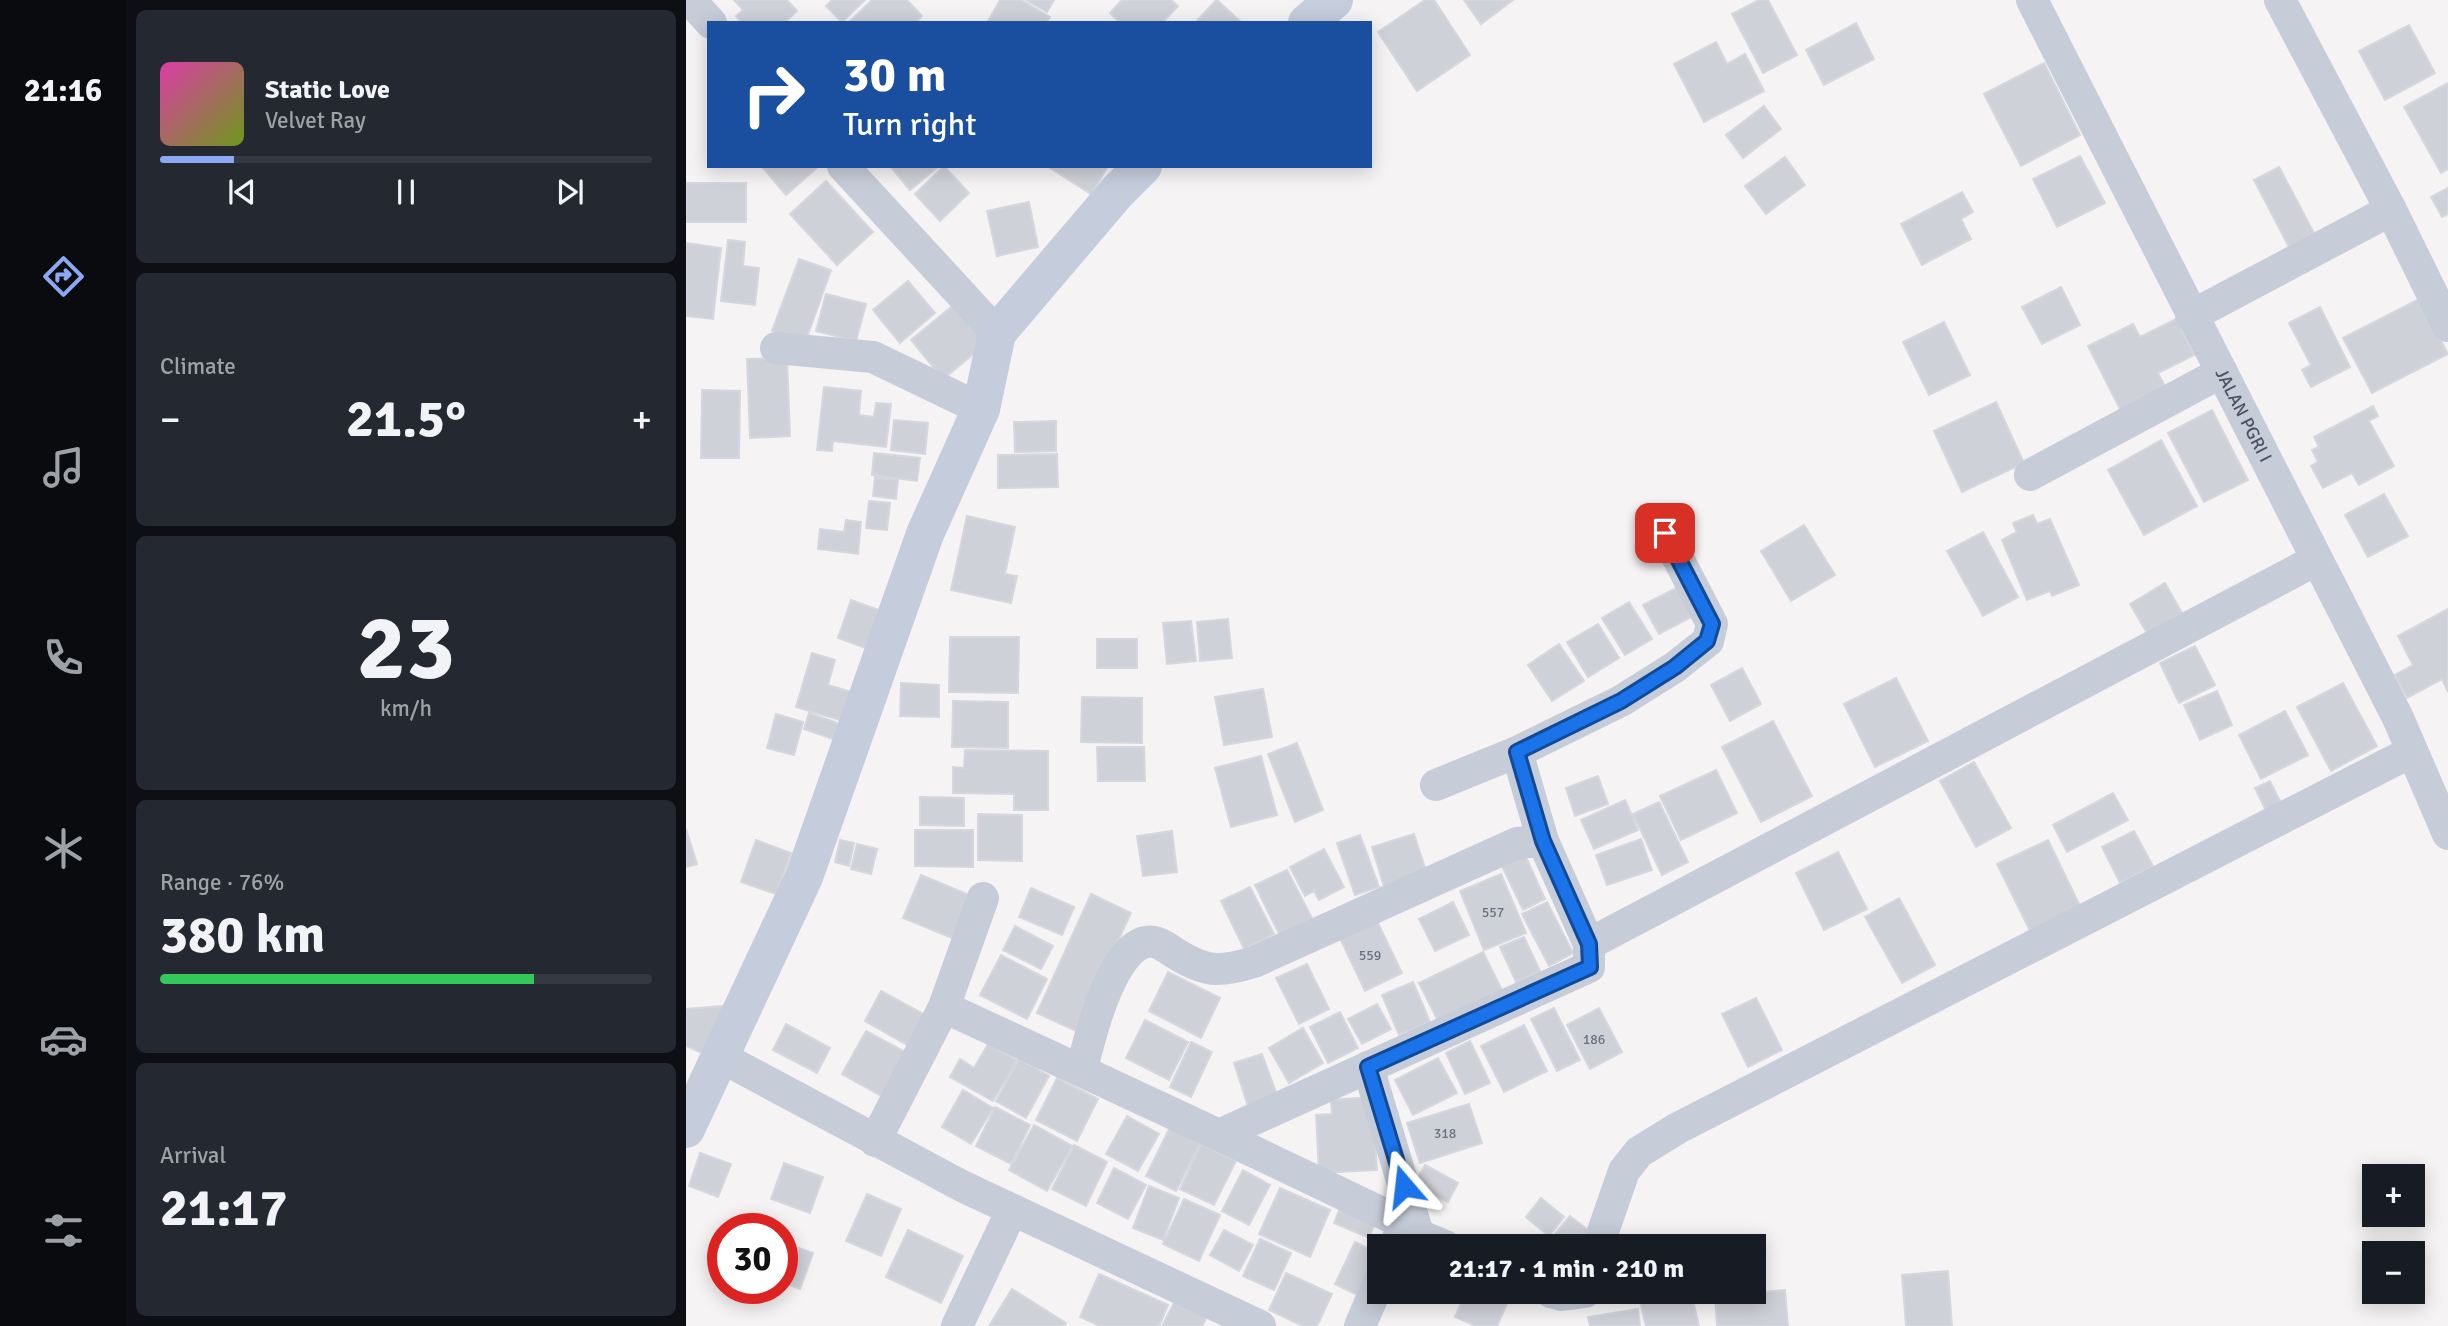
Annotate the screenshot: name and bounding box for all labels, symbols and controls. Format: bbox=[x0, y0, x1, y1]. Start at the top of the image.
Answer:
text: 30 m bbox=[843, 45, 946, 105]
icon: right bbox=[728, 49, 819, 140]
text: 21:16 bbox=[24, 71, 102, 110]
text: Static Love bbox=[265, 74, 390, 106]
text: Turn right bbox=[843, 105, 976, 144]
text: Velvet Ray bbox=[265, 106, 366, 135]
icon: previous bbox=[223, 173, 261, 211]
icon: pause bbox=[387, 173, 425, 211]
icon: next bbox=[551, 173, 589, 211]
icon: directions bbox=[39, 252, 88, 301]
text: Climate bbox=[160, 352, 236, 381]
street label: JALAN PGRI I bbox=[2211, 365, 2277, 466]
text: 21.5° bbox=[346, 387, 466, 451]
text: − bbox=[160, 396, 181, 443]
text: + bbox=[631, 396, 652, 443]
icon: music bbox=[39, 443, 88, 492]
pin bbox=[1635, 503, 1695, 563]
icon: arrive bbox=[1646, 514, 1684, 552]
text: 23 bbox=[357, 592, 455, 705]
icon: phone bbox=[39, 633, 88, 682]
text: km/h bbox=[380, 694, 432, 723]
icon: climate bbox=[39, 824, 88, 873]
text: Range · 76% bbox=[160, 868, 284, 897]
text: 380 km bbox=[160, 903, 325, 967]
house number: 557 bbox=[1482, 904, 1504, 921]
house number: 559 bbox=[1359, 947, 1381, 964]
icon: car bbox=[39, 1015, 88, 1064]
house number: 186 bbox=[1583, 1031, 1605, 1048]
house number: 318 bbox=[1434, 1125, 1456, 1142]
text: Arrival bbox=[160, 1141, 226, 1170]
position arrow bbox=[1367, 1149, 1441, 1223]
map controls bbox=[2362, 1164, 2425, 1304]
button: + bbox=[2362, 1164, 2425, 1227]
text: 21:17 bbox=[160, 1176, 288, 1240]
icon: filters bbox=[39, 1206, 88, 1255]
speed limit sign: 30 bbox=[707, 1213, 798, 1304]
button: − bbox=[2362, 1241, 2425, 1304]
text: 21:17 · 1 min · 210 m bbox=[1449, 1253, 1684, 1285]

